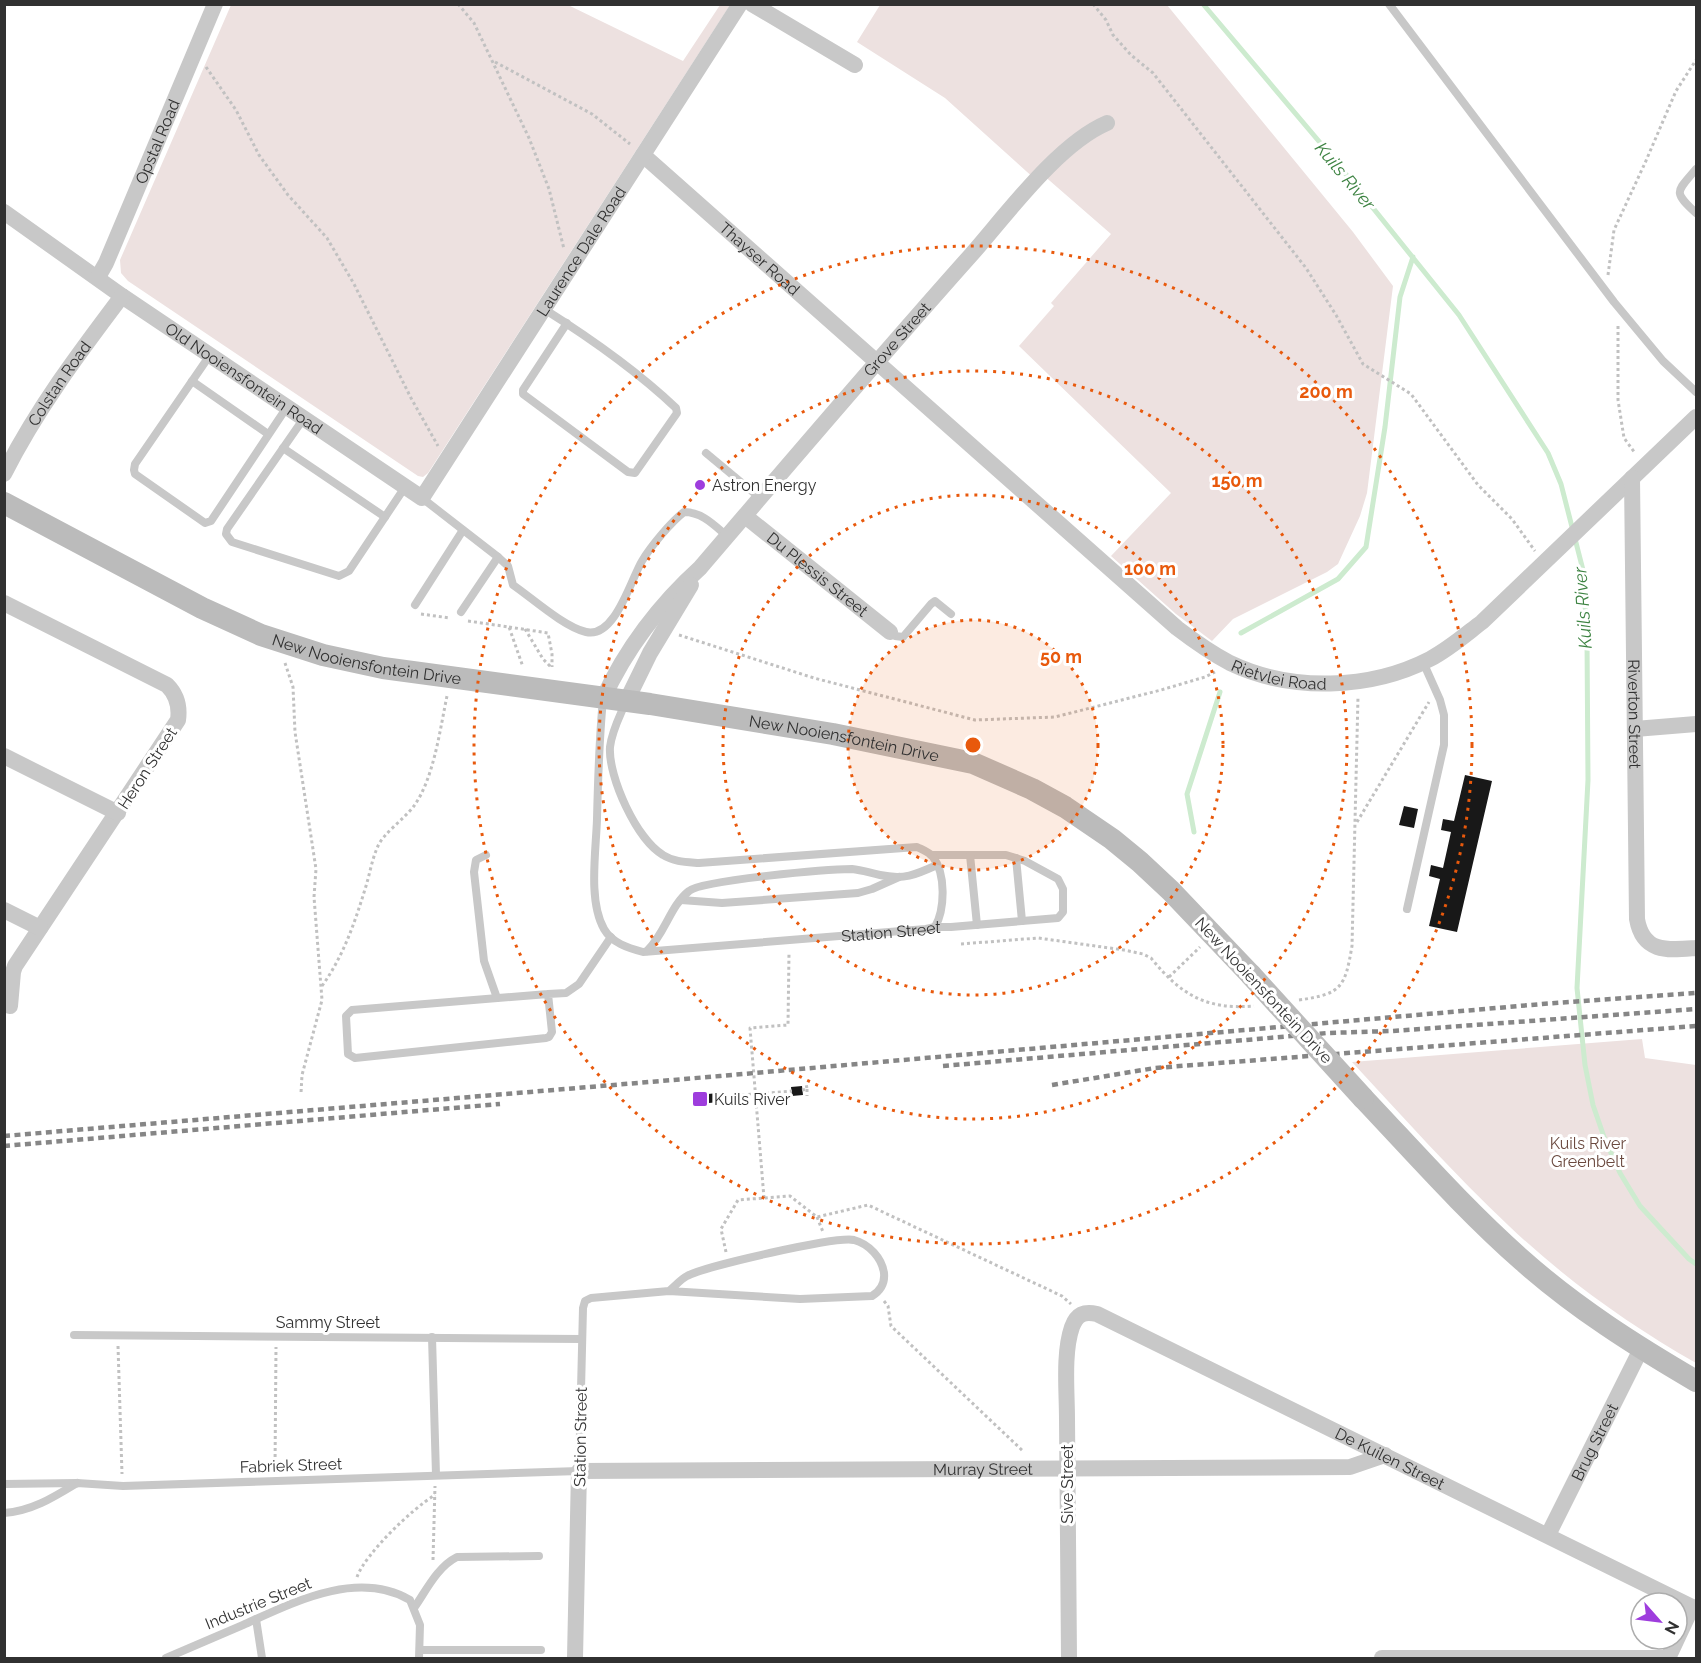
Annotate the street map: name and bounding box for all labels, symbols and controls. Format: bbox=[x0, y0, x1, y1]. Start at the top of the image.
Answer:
street label: Opstal Road bbox=[131, 96, 184, 187]
water label: Kuils River bbox=[1311, 138, 1380, 214]
street label: Laurence Dale Road bbox=[533, 183, 630, 320]
street label: Thayser Road bbox=[715, 218, 804, 299]
street label: Grove Street bbox=[860, 298, 935, 380]
street label: Old Nooiensfontein Road bbox=[162, 319, 326, 438]
street label: Colstan Road bbox=[24, 338, 95, 430]
text: 200 m bbox=[1299, 381, 1353, 402]
text: 150 m bbox=[1212, 470, 1263, 491]
place label: Astron Energy bbox=[712, 476, 817, 495]
marker: Astron Energy bbox=[693, 478, 707, 492]
street label: Du Plessis Street bbox=[763, 528, 872, 621]
text: 100 m bbox=[1124, 558, 1176, 579]
water label: Kuils River bbox=[1569, 566, 1596, 650]
street label: New Nooiensfontein Drive bbox=[270, 630, 462, 688]
text: 50 m bbox=[1040, 646, 1082, 667]
street label: Rietvlei Road bbox=[1228, 656, 1327, 694]
street label: Riverton Street bbox=[1624, 659, 1644, 770]
street label: New Nooiensfontein Drive bbox=[748, 711, 941, 766]
street label: Heron Street bbox=[114, 723, 181, 813]
centre of rings bbox=[963, 735, 983, 755]
street label: New Nooiensfontein Drive bbox=[1191, 913, 1336, 1067]
street label: Station Street bbox=[840, 918, 941, 946]
marker: Kuils River bbox=[691, 1090, 709, 1108]
place label: Kuils River bbox=[714, 1090, 791, 1109]
park label: Kuils River Greenbelt bbox=[1550, 1134, 1627, 1171]
street label: Sammy Street bbox=[276, 1313, 381, 1332]
street label: Station Street bbox=[570, 1386, 591, 1487]
street label: Brug Street bbox=[1568, 1400, 1623, 1484]
street label: De Kuilen Street bbox=[1332, 1424, 1448, 1494]
street label: Sive Street bbox=[1058, 1444, 1077, 1524]
street label: Fabriek Street bbox=[240, 1454, 343, 1477]
street label: Murray Street bbox=[933, 1460, 1034, 1479]
street label: Industrie Street bbox=[202, 1573, 315, 1633]
north arrow bbox=[1629, 1591, 1689, 1651]
text: N bbox=[1661, 1618, 1683, 1638]

